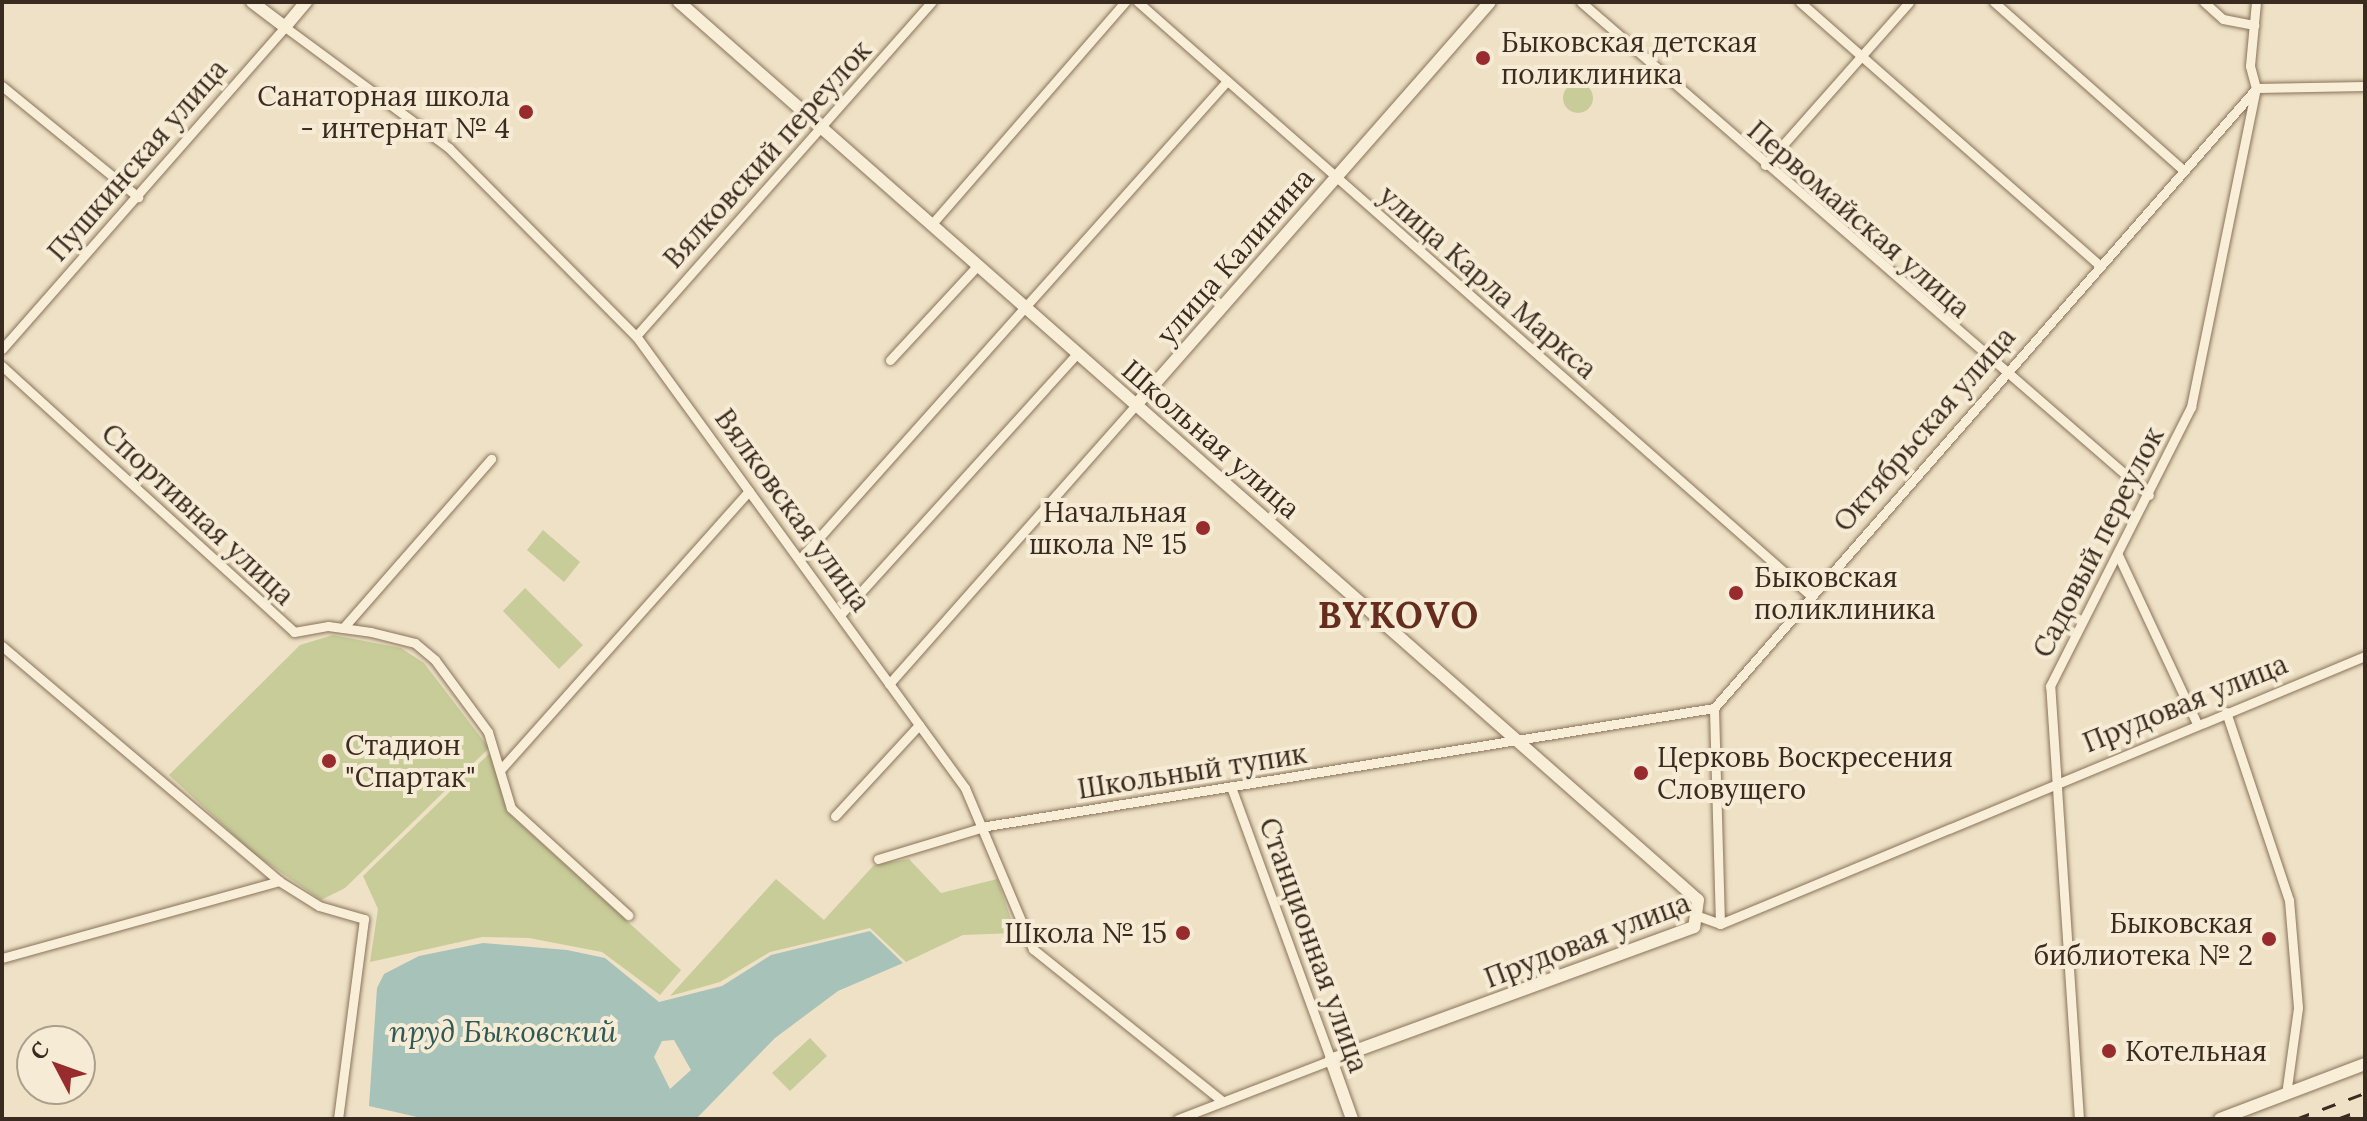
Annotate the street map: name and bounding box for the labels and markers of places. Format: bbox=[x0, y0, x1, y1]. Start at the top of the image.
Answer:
place label: Быковская детская поликлиника bbox=[1501, 25, 1757, 91]
marker: Быковская детская поликлиника bbox=[1472, 47, 1494, 69]
place label: Санаторная школа - интернат № 4 bbox=[257, 79, 510, 145]
marker: Санаторная школа - интернат № 4 bbox=[517, 103, 535, 121]
place label: Начальная школа № 15 bbox=[1029, 495, 1187, 561]
marker: Начальная школа № 15 bbox=[1194, 519, 1212, 537]
place label: Быковская поликлиника bbox=[1754, 560, 1935, 626]
marker: Быковская поликлиника bbox=[1725, 582, 1747, 604]
place label: Стадион "Спартак" bbox=[345, 728, 476, 794]
place label: Церковь Воскресения Словущего bbox=[1657, 740, 1953, 806]
marker: Стадион "Спартак" bbox=[320, 752, 338, 770]
marker: Церковь Воскресения Словущего bbox=[1632, 764, 1650, 782]
place label: Быковская библиотека № 2 bbox=[2034, 906, 2253, 972]
place label: Школа № 15 bbox=[1004, 916, 1167, 950]
marker: Школа № 15 bbox=[1174, 924, 1192, 942]
marker: Быковская библиотека № 2 bbox=[2260, 930, 2278, 948]
place label: Котельная bbox=[2125, 1034, 2267, 1068]
marker: Котельная bbox=[2100, 1042, 2118, 1060]

